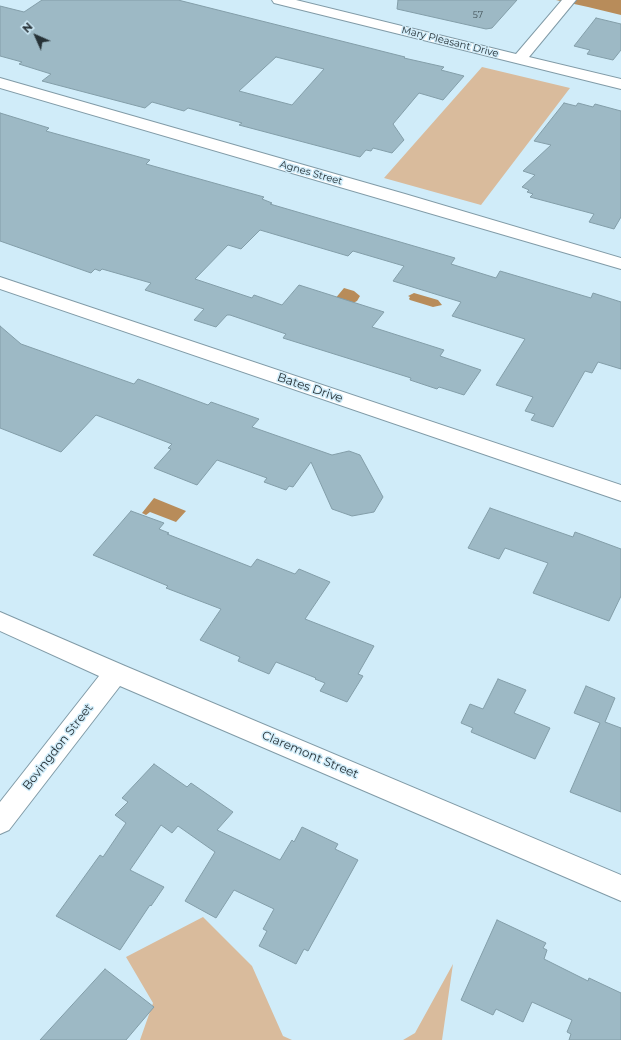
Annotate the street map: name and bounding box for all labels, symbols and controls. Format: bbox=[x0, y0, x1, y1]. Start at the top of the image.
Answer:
house number: 57 bbox=[473, 10, 483, 20]
north arrow bbox=[16, 16, 56, 56]
text: N bbox=[19, 19, 36, 36]
street label: Mary Pleasant Drive bbox=[400, 24, 500, 60]
street label: Agnes Street bbox=[278, 158, 344, 188]
street label: Bates Drive bbox=[275, 370, 345, 406]
street label: Bovingdon Street bbox=[20, 701, 96, 793]
street label: Claremont Street bbox=[260, 728, 360, 782]

